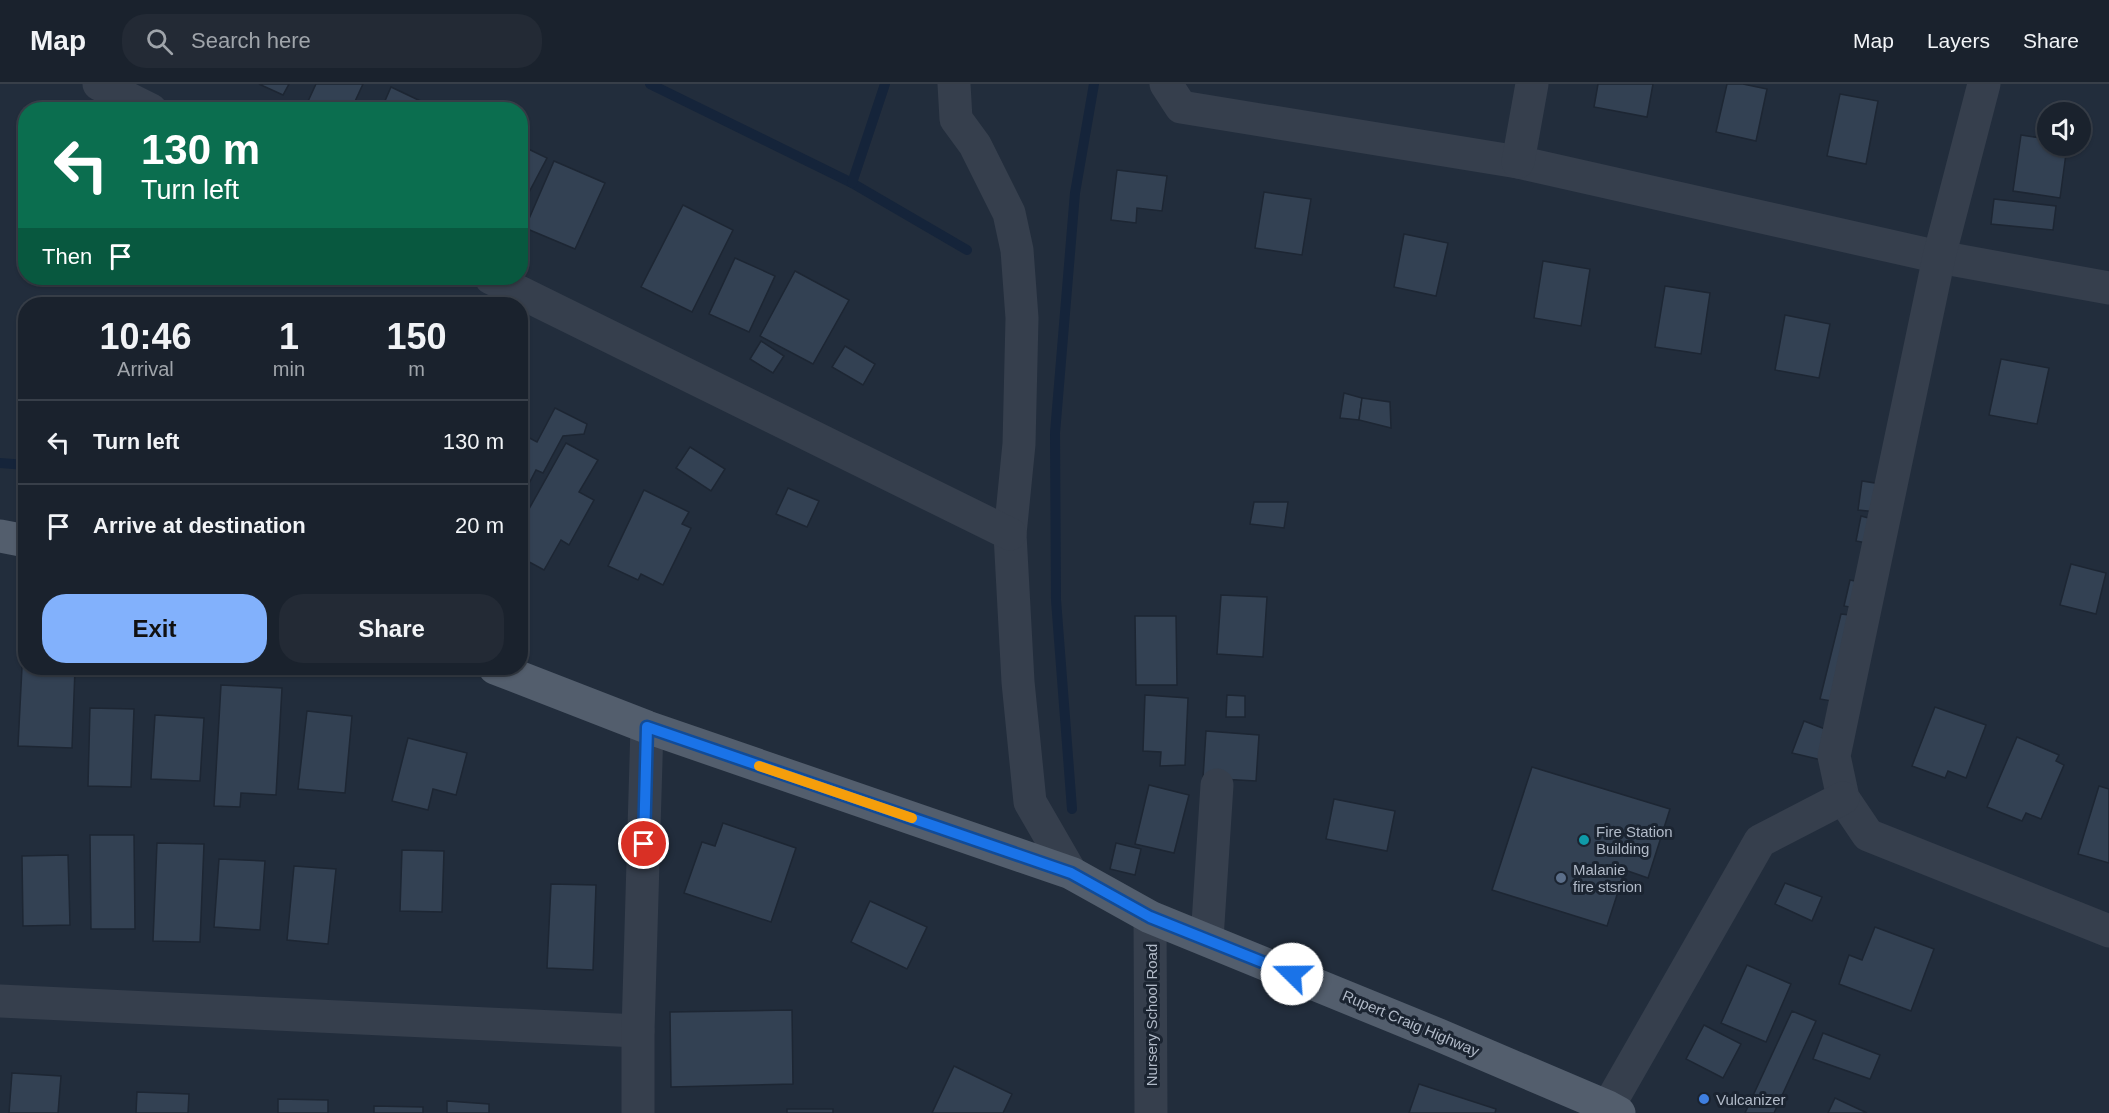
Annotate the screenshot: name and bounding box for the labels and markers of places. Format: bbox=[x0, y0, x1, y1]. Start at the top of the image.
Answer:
pin bbox=[618, 818, 669, 869]
place label: Fire Station Building bbox=[1596, 823, 1673, 857]
marker: Fire Station Building bbox=[1577, 833, 1591, 847]
place label: Malanie fire stsrion bbox=[1573, 861, 1642, 895]
marker: Malanie fire stsrion bbox=[1554, 871, 1568, 885]
place label: Vulcanizer bbox=[1716, 1091, 1785, 1108]
marker: Vulcanizer bbox=[1697, 1092, 1711, 1106]

